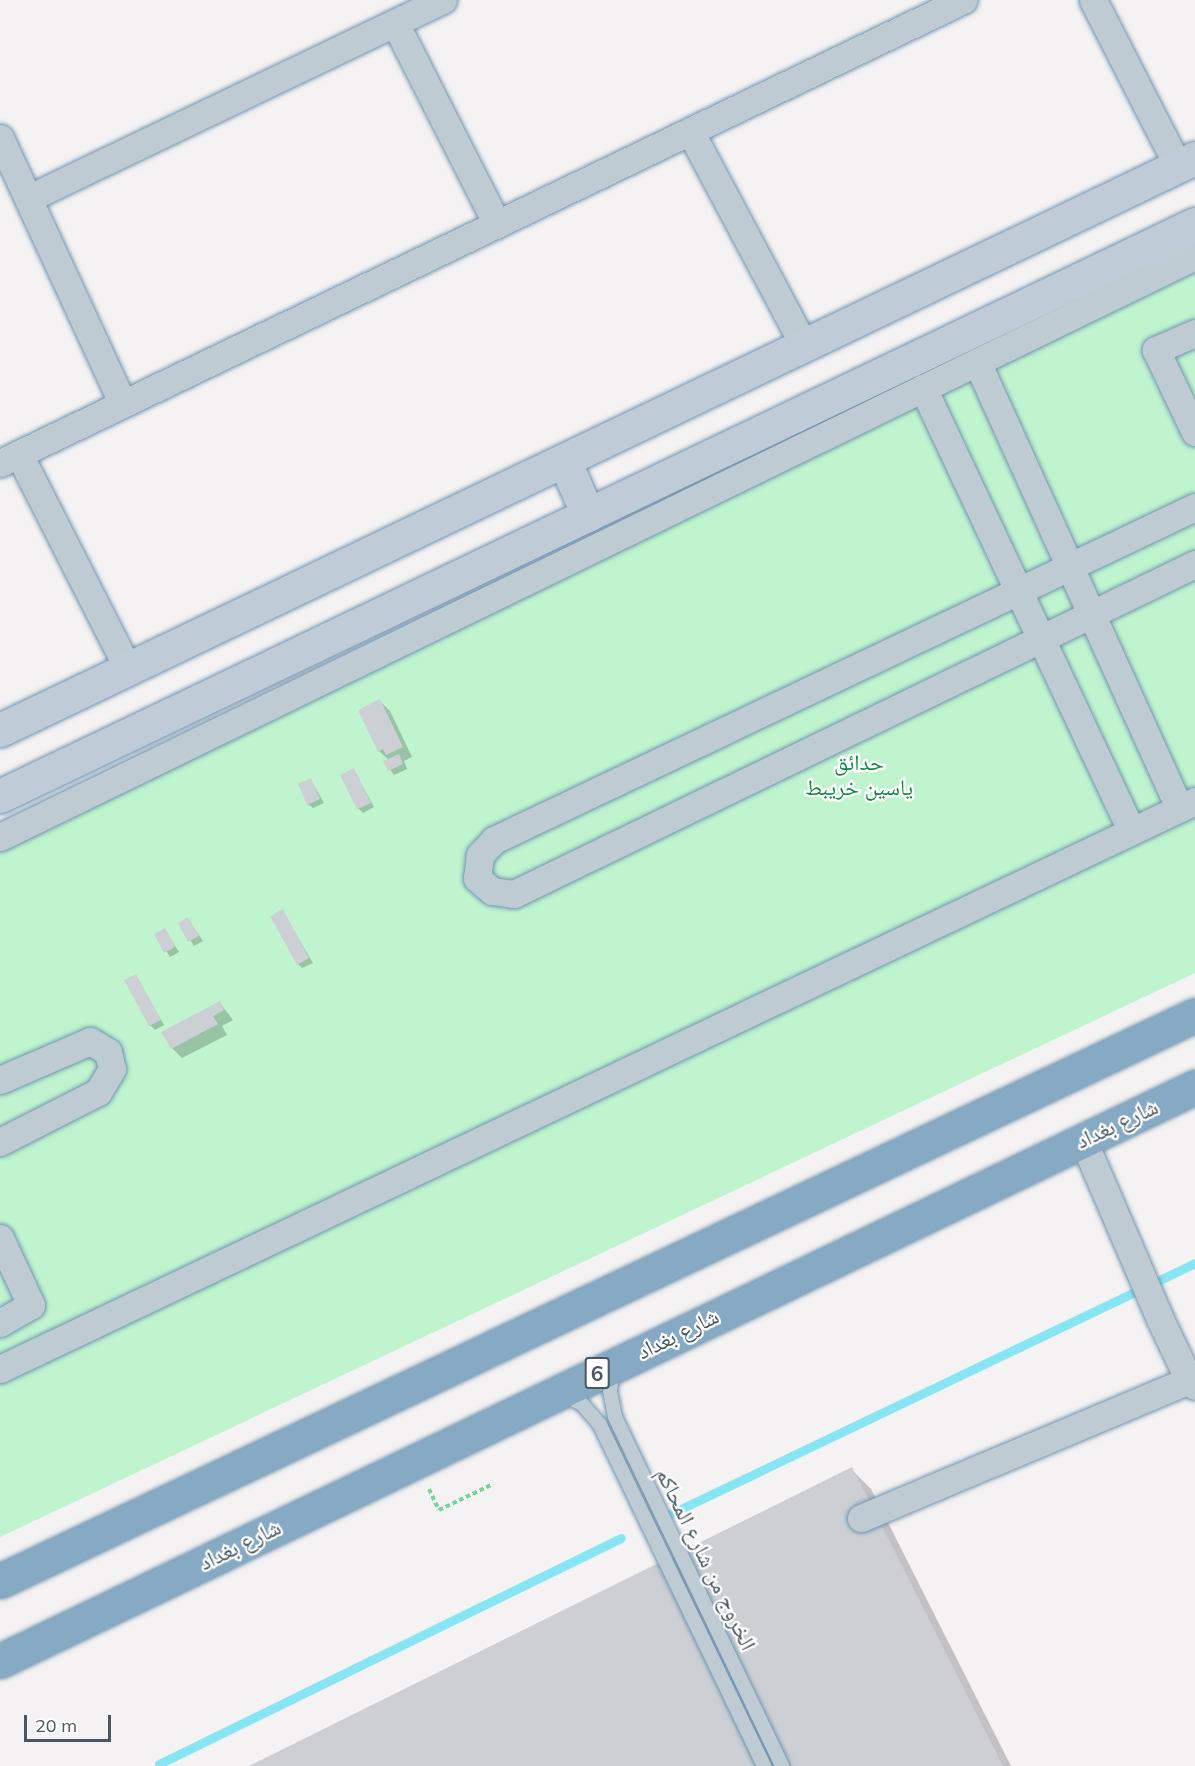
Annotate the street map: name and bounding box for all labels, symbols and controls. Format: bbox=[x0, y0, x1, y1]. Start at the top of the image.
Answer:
park label: حدائق ياسين خريبط bbox=[805, 749, 913, 800]
street label: شارع بغداد bbox=[1072, 1094, 1162, 1154]
street label: شارع بغداد bbox=[633, 1303, 723, 1365]
road number: 6 bbox=[584, 1355, 610, 1391]
street label: الخروج من شارع المحاكم bbox=[650, 1464, 762, 1654]
street label: شارع بغداد bbox=[195, 1514, 285, 1576]
scale bar bbox=[27, 1703, 114, 1741]
text: 20 m bbox=[35, 1714, 77, 1737]

